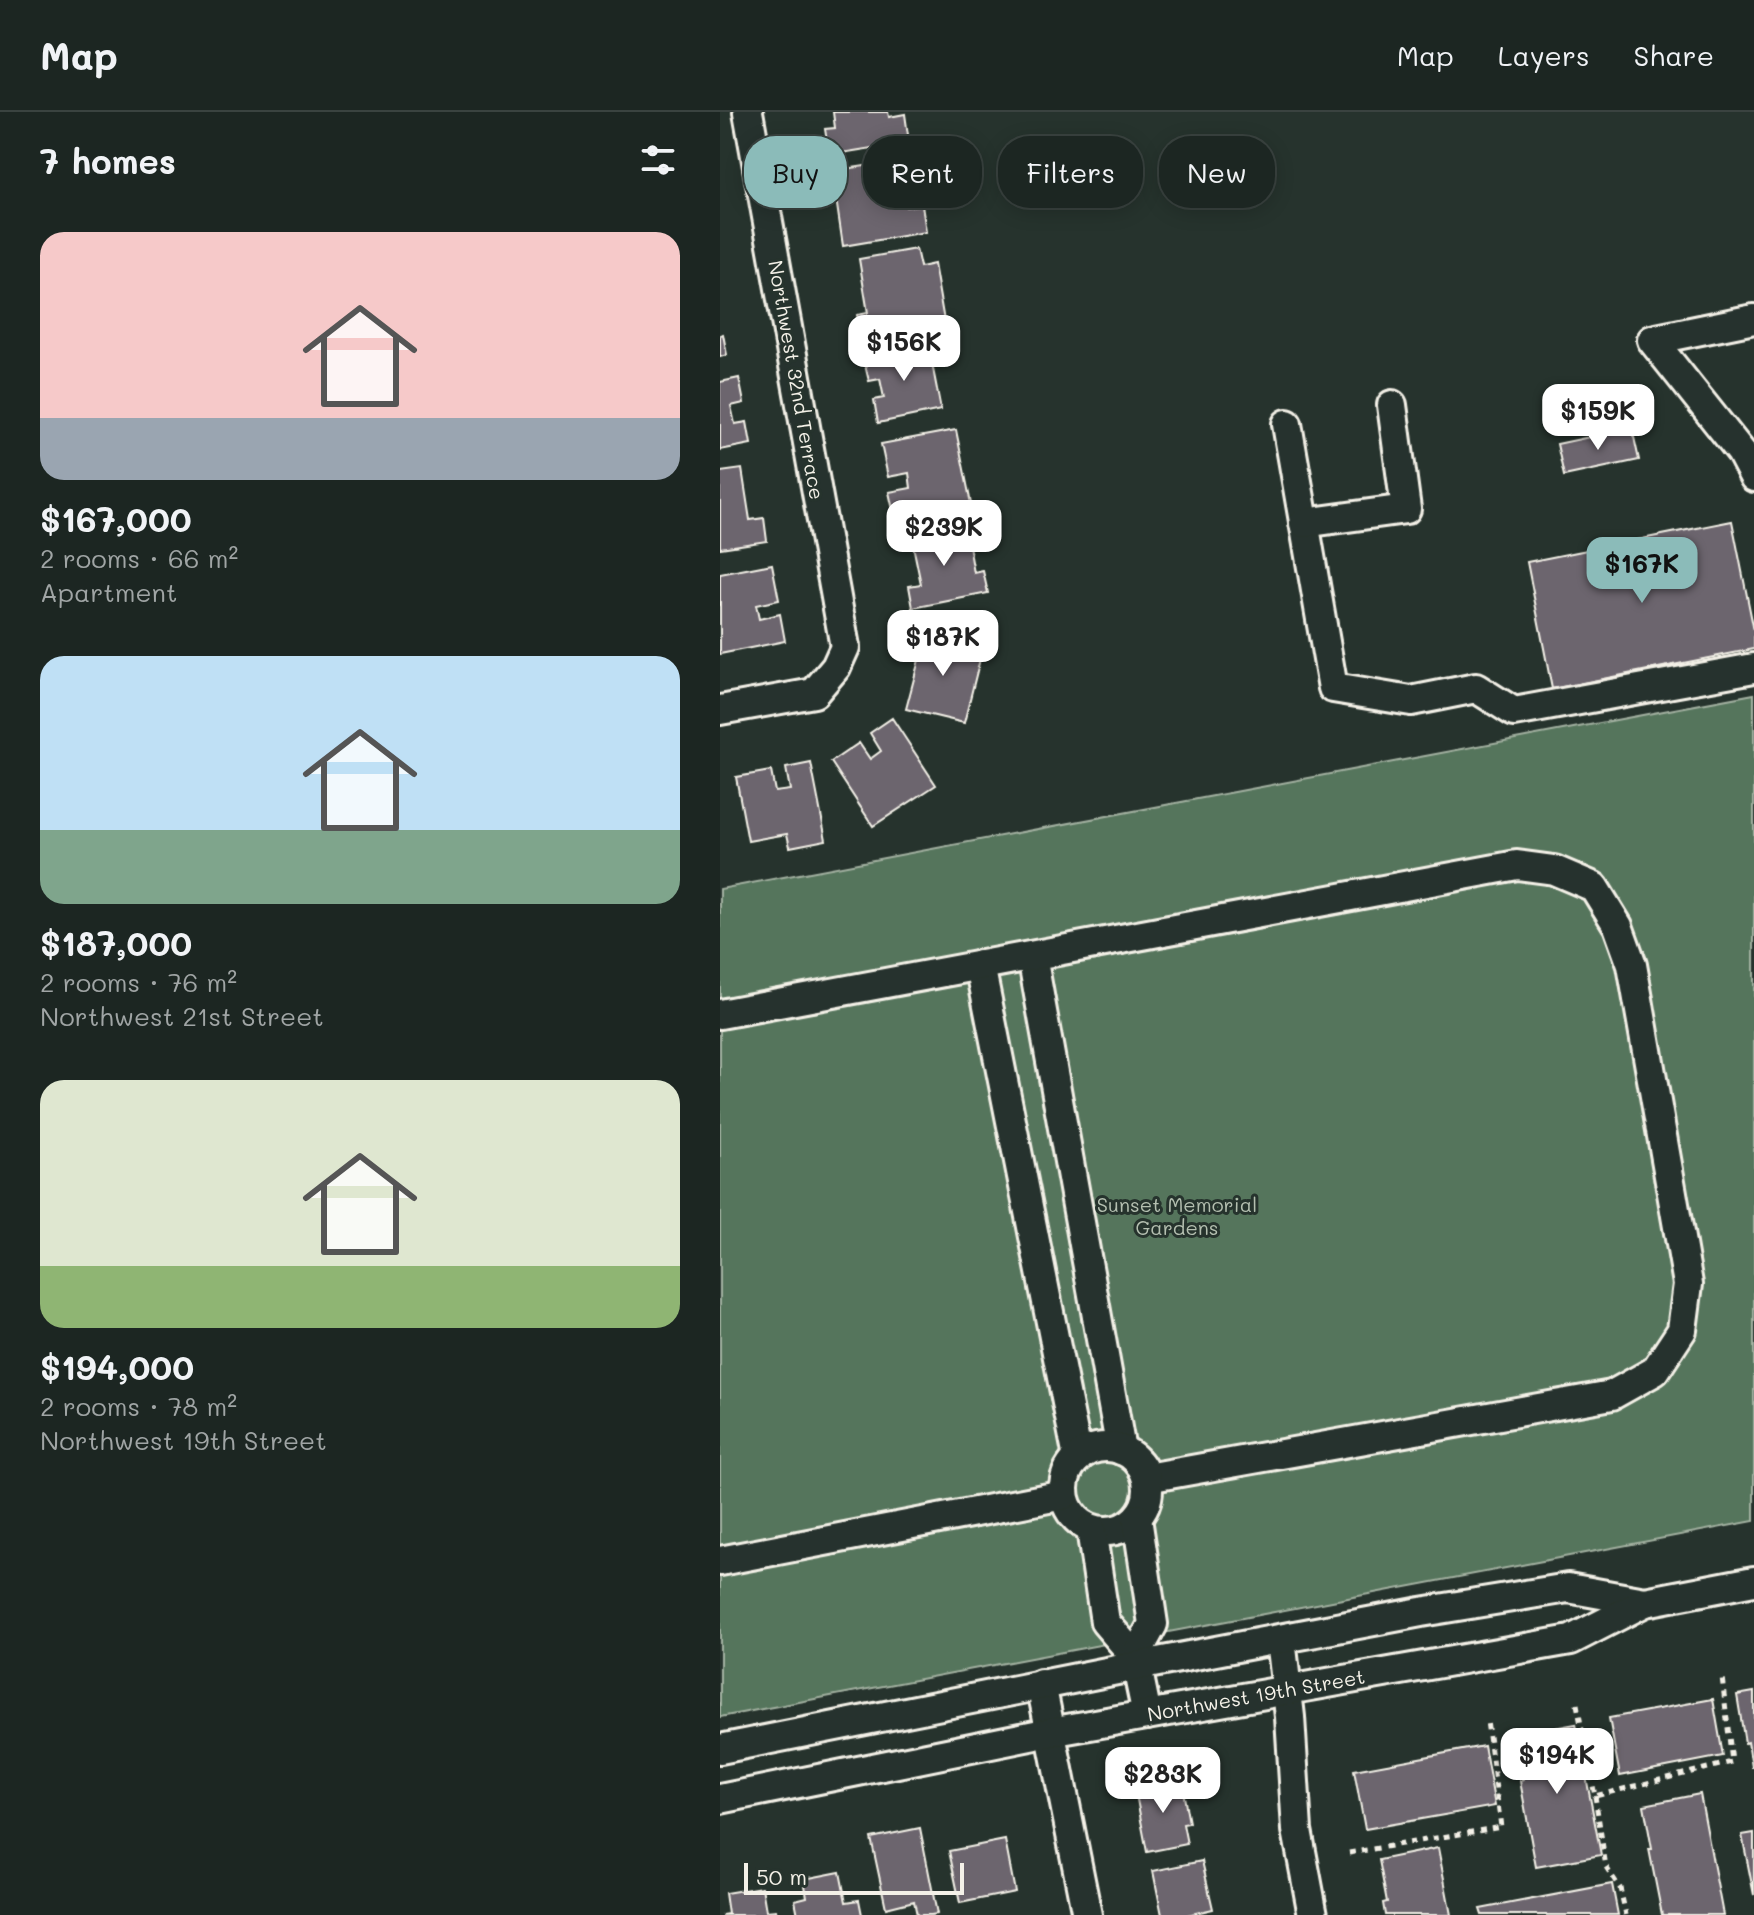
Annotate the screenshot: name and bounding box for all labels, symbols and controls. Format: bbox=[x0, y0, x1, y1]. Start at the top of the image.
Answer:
text: Map bbox=[40, 30, 118, 80]
text: Map bbox=[1397, 37, 1454, 73]
text: Layers bbox=[1498, 37, 1590, 73]
text: Share bbox=[1634, 37, 1714, 73]
chip: Buy bbox=[744, 136, 847, 208]
chip: Rent bbox=[863, 136, 982, 208]
chip: Filters bbox=[998, 136, 1143, 208]
chip: New bbox=[1159, 136, 1275, 208]
text: 7 homes bbox=[40, 138, 176, 183]
icon: filters bbox=[636, 138, 680, 182]
street label: Northwest 32nd Terrace bbox=[763, 258, 831, 502]
icon: home bbox=[288, 284, 432, 428]
pin: $156K bbox=[848, 315, 960, 383]
text: $156K bbox=[866, 324, 942, 358]
pin: $159K bbox=[1542, 384, 1654, 452]
text: $159K bbox=[1560, 393, 1636, 427]
text: $167,000 bbox=[40, 496, 192, 541]
pin: $239K bbox=[888, 500, 1000, 568]
text: $239K bbox=[905, 509, 983, 543]
pin: $167K bbox=[1586, 537, 1698, 605]
text: 2 rooms · 66 m² bbox=[40, 541, 238, 575]
text: $167K bbox=[1605, 546, 1679, 580]
text: Apartment bbox=[40, 575, 177, 609]
pin: $187K bbox=[887, 610, 999, 678]
text: $187K bbox=[905, 619, 981, 653]
icon: home bbox=[288, 708, 432, 852]
text: $187,000 bbox=[40, 920, 192, 965]
text: 2 rooms · 76 m² bbox=[40, 965, 237, 999]
text: Northwest 21st Street bbox=[40, 999, 324, 1033]
icon: home bbox=[288, 1132, 432, 1276]
park label: Sunset Memorial Gardens bbox=[1097, 1191, 1257, 1240]
text: $194,000 bbox=[40, 1344, 194, 1389]
text: 2 rooms · 78 m² bbox=[40, 1389, 237, 1423]
text: Northwest 19th Street bbox=[40, 1423, 327, 1457]
street label: Northwest 19th Street bbox=[1145, 1663, 1367, 1727]
pin: $194K bbox=[1501, 1728, 1613, 1796]
text: $194K bbox=[1519, 1737, 1595, 1771]
pin: $283K bbox=[1107, 1747, 1219, 1815]
text: $283K bbox=[1123, 1756, 1203, 1790]
scale bar bbox=[744, 1859, 964, 1895]
text: 50 m bbox=[756, 1862, 807, 1891]

